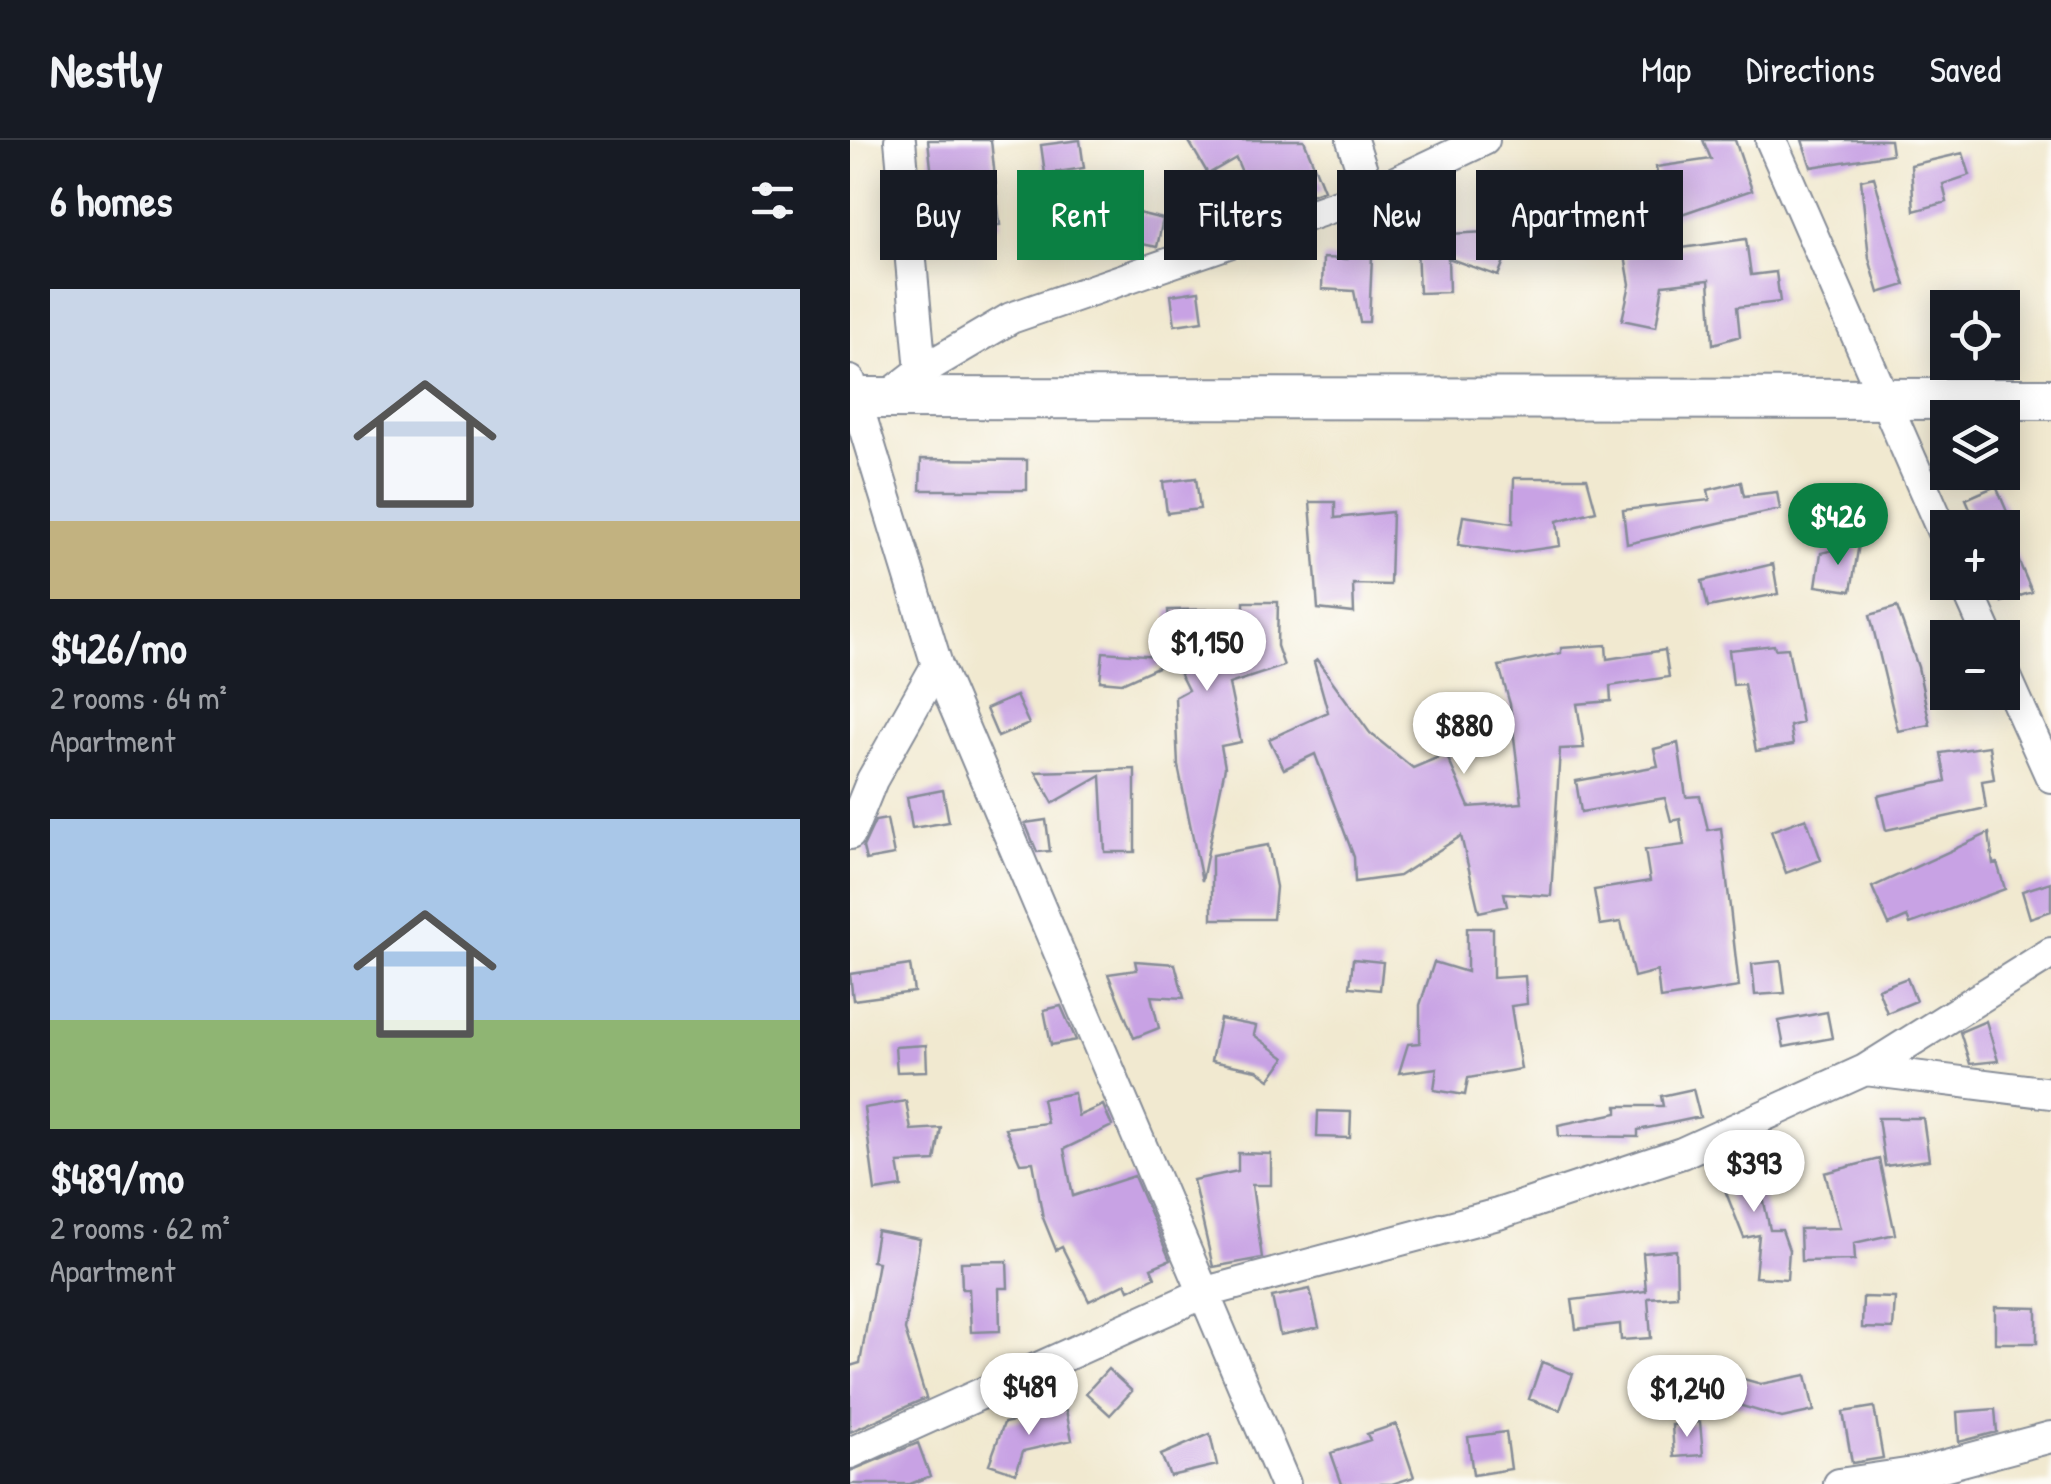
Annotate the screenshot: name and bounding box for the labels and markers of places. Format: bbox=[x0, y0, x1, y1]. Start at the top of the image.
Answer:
pin: $426 bbox=[1779, 483, 1897, 568]
pin: $1,150 bbox=[1126, 609, 1288, 694]
pin: $880 bbox=[1405, 692, 1523, 777]
pin: $393 bbox=[1695, 1130, 1813, 1215]
pin: $489 bbox=[970, 1353, 1088, 1438]
pin: $1,240 bbox=[1606, 1355, 1768, 1440]

